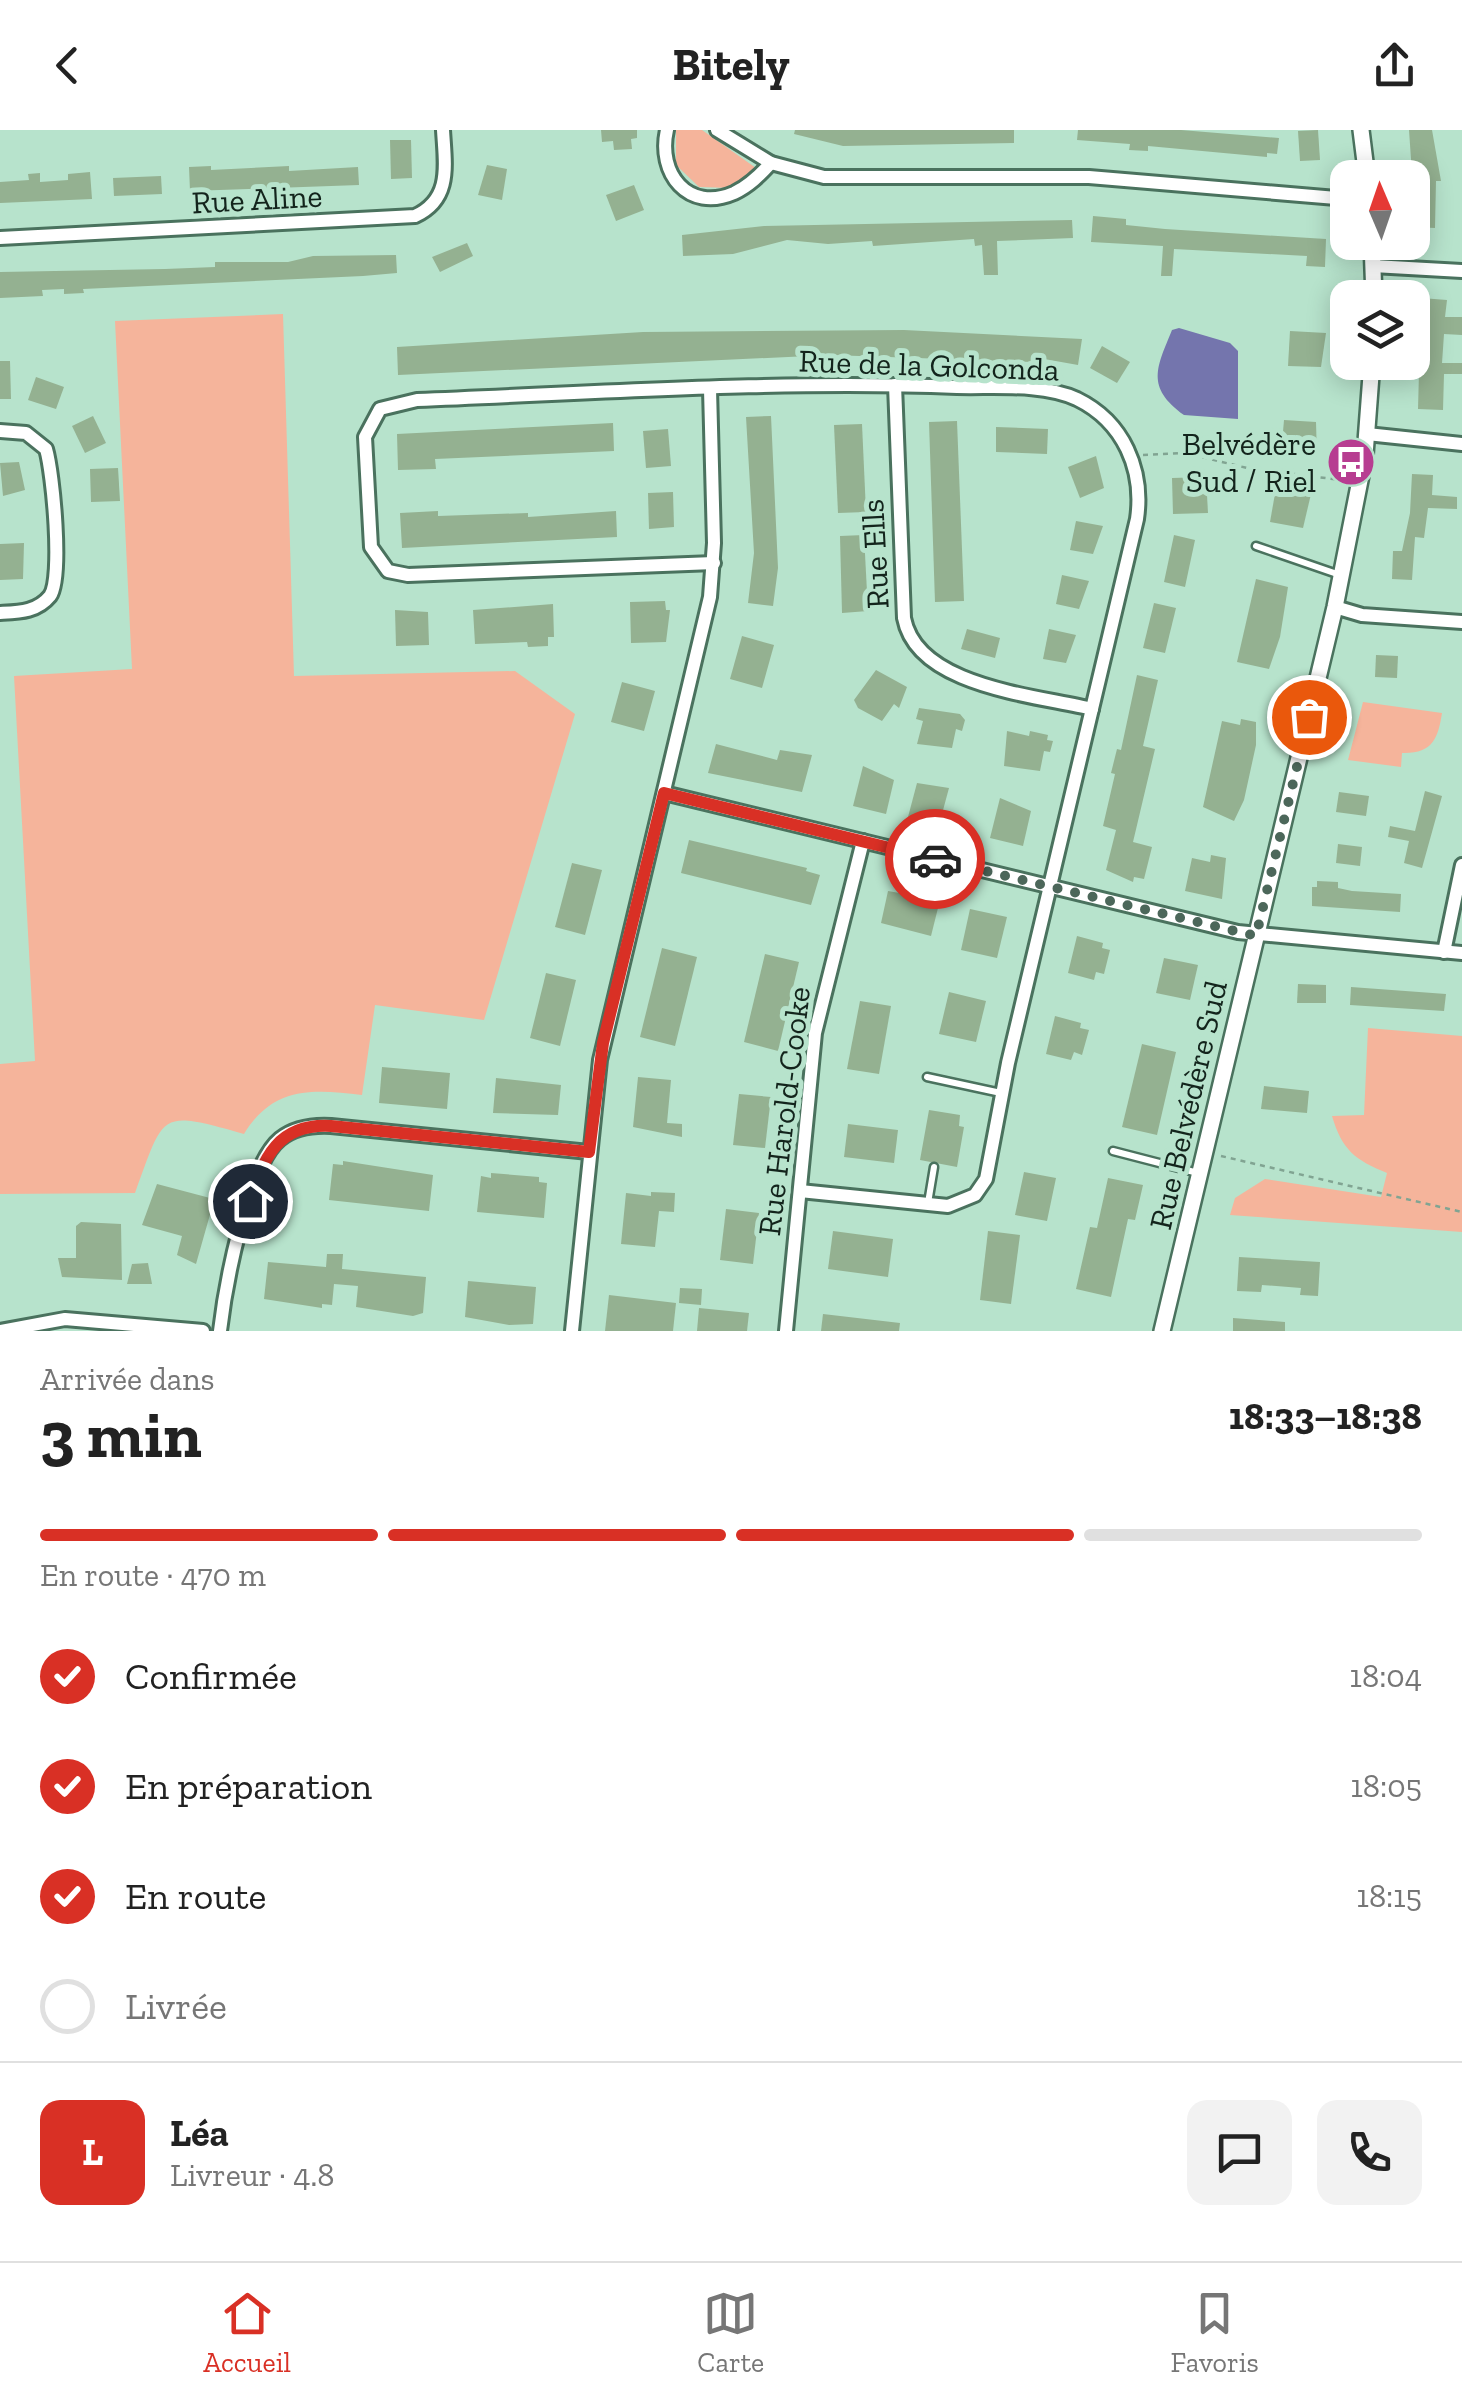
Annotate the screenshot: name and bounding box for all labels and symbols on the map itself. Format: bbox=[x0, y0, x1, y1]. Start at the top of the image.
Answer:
north arrow bbox=[1330, 160, 1430, 260]
street label: Rue Aline bbox=[191, 177, 323, 221]
street label: Rue de la Golconda bbox=[798, 341, 1060, 389]
place label: Belvédère Sud / Riel bbox=[1182, 425, 1316, 500]
bus stop icon: Belvédère Sud / Riel bbox=[1325, 436, 1377, 488]
street label: Rue Ells bbox=[853, 498, 897, 610]
pin bbox=[1267, 675, 1352, 760]
courier bbox=[885, 809, 985, 909]
street label: Rue Belvédère Sud bbox=[1141, 976, 1235, 1233]
street label: Rue Harold-Cooke bbox=[750, 984, 818, 1238]
pin bbox=[208, 1159, 293, 1244]

